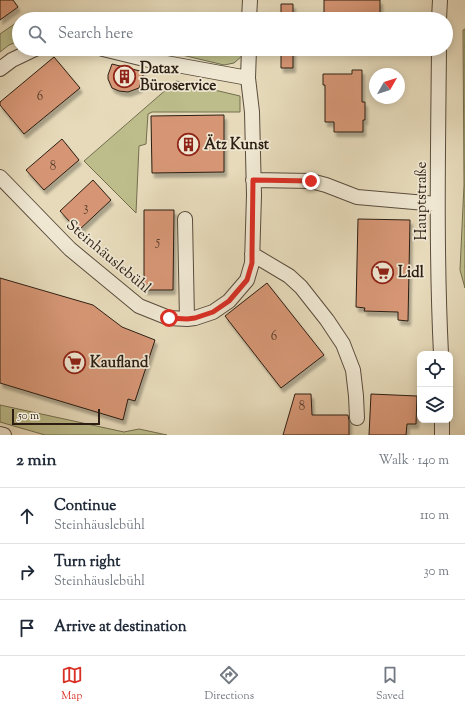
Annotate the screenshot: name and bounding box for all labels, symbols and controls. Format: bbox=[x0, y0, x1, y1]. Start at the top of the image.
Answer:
search box bbox=[12, 12, 453, 56]
icon: search bbox=[26, 23, 48, 45]
text: Search here bbox=[58, 24, 133, 45]
place label: Datax Büroservice bbox=[140, 59, 216, 97]
building icon: Datax Büroservice bbox=[112, 64, 138, 90]
north arrow bbox=[369, 68, 405, 104]
house number: 6 bbox=[37, 88, 43, 106]
building icon: Ätz Kunst bbox=[175, 131, 201, 157]
place label: Ätz Kunst bbox=[204, 134, 270, 156]
house number: 8 bbox=[50, 158, 56, 176]
street label: Hauptstraße bbox=[412, 161, 433, 241]
route end bbox=[302, 172, 320, 190]
house number: 3 bbox=[83, 199, 89, 217]
street label: Steinhäuslebühl bbox=[61, 215, 155, 299]
house number: 5 bbox=[155, 233, 161, 251]
supermarket icon: Lidl bbox=[370, 259, 396, 285]
place label: Lidl bbox=[398, 263, 425, 284]
route start bbox=[160, 309, 178, 327]
house number: 6 bbox=[271, 328, 277, 346]
supermarket icon: Kaufland bbox=[61, 349, 87, 375]
map controls bbox=[417, 351, 453, 423]
button: locate bbox=[417, 351, 453, 387]
place label: Kaufland bbox=[90, 353, 149, 374]
button: layers bbox=[417, 387, 453, 423]
house number: 8 bbox=[299, 398, 305, 416]
scale bar bbox=[12, 407, 100, 426]
text: 50 m bbox=[18, 408, 39, 424]
text: 2 min bbox=[16, 449, 57, 473]
text: Walk · 140 m bbox=[378, 452, 449, 470]
text: Continue bbox=[54, 496, 116, 517]
icon: ahead bbox=[16, 505, 38, 527]
text: 110 m bbox=[420, 507, 449, 525]
text: Steinhäuslebühl bbox=[54, 517, 145, 535]
text: Turn right bbox=[54, 552, 120, 573]
icon: right bbox=[16, 561, 38, 583]
text: 30 m bbox=[423, 563, 449, 581]
text: Steinhäuslebühl bbox=[54, 573, 145, 591]
icon: arrive bbox=[16, 617, 38, 639]
text: Arrive at destination bbox=[54, 617, 187, 638]
tab: Map bbox=[61, 664, 83, 704]
tab: Directions bbox=[205, 664, 254, 704]
tab: Saved bbox=[376, 664, 404, 704]

